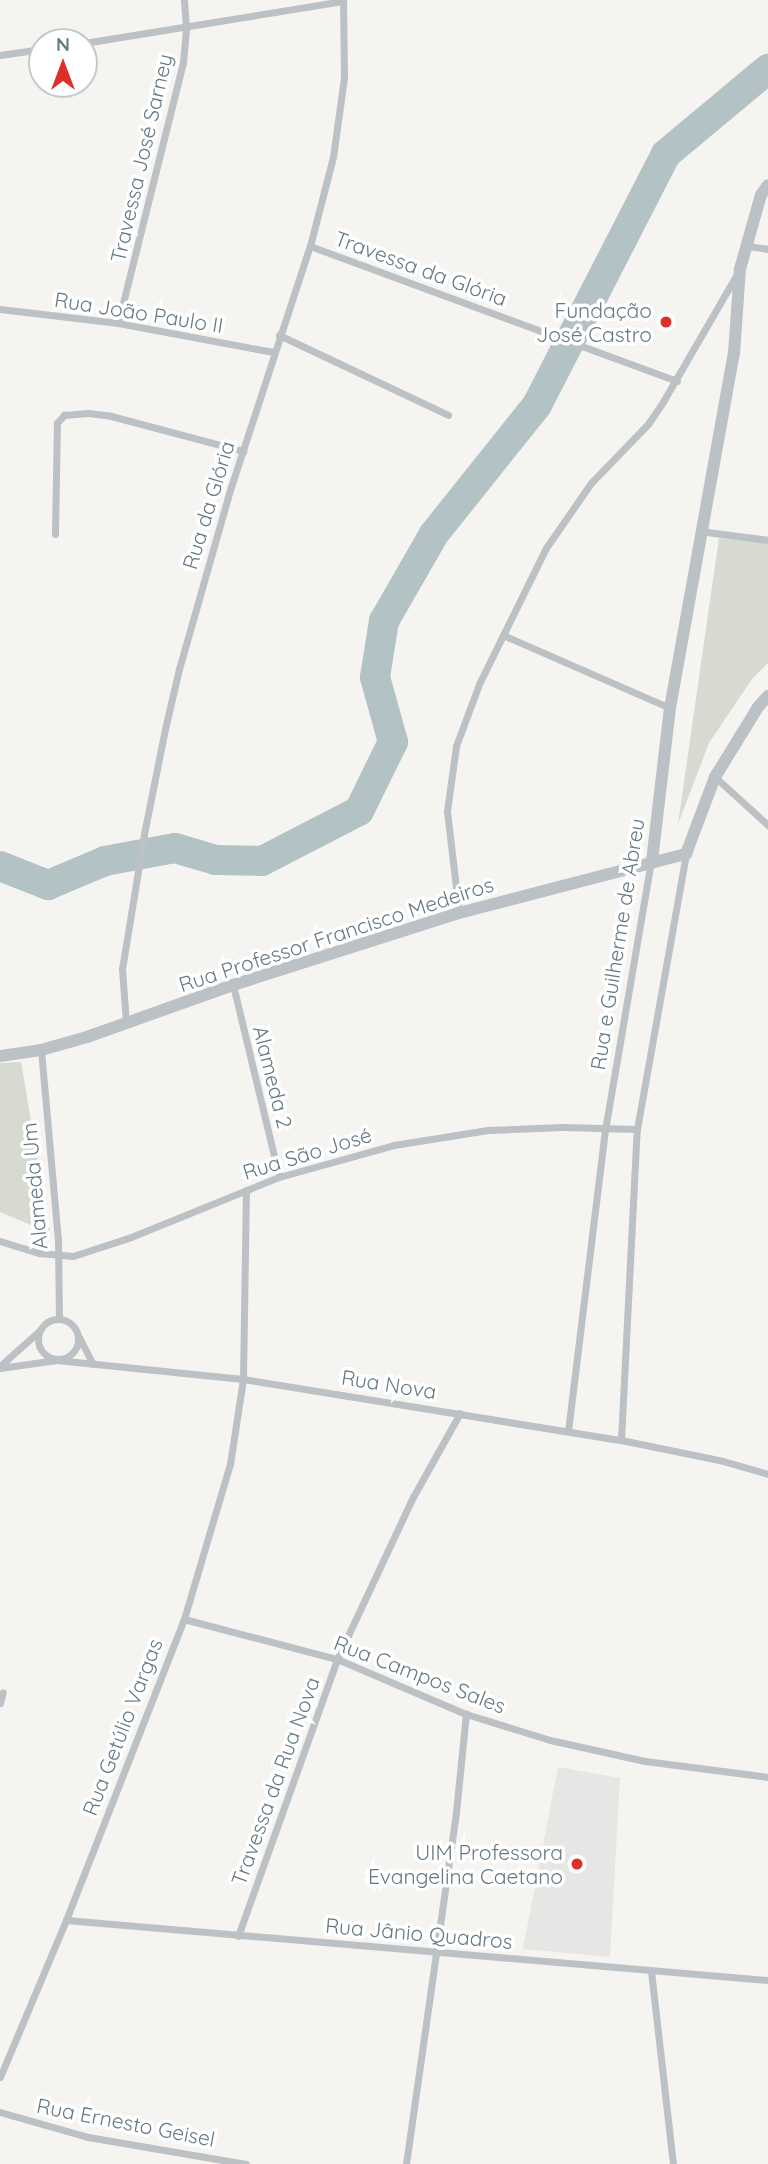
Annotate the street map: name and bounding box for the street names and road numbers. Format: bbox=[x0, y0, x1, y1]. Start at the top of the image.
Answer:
street label: Travessa José Sarney bbox=[105, 51, 177, 265]
street label: Travessa da Glória bbox=[331, 225, 511, 311]
street label: Rua João Paulo II bbox=[53, 286, 225, 338]
street label: Rua da Glória bbox=[177, 438, 239, 572]
street label: Rua e Guilherme de Abreu bbox=[585, 816, 649, 1072]
street label: Rua Professor Francisco Medeiros bbox=[176, 871, 496, 997]
street label: Alameda 2 bbox=[248, 1023, 298, 1131]
street label: Alameda Um bbox=[16, 1121, 52, 1251]
street label: Rua São José bbox=[239, 1121, 375, 1185]
street label: Rua Nova bbox=[340, 1364, 438, 1404]
street label: Rua Campos Sales bbox=[331, 1630, 509, 1718]
street label: Rua Getúlio Vargas bbox=[77, 1635, 167, 1819]
street label: Travessa da Rua Nova bbox=[226, 1673, 324, 1889]
street label: Rua Jânio Quadros bbox=[324, 1912, 514, 1954]
street label: Rua Ernesto Geisel bbox=[35, 2092, 217, 2152]

